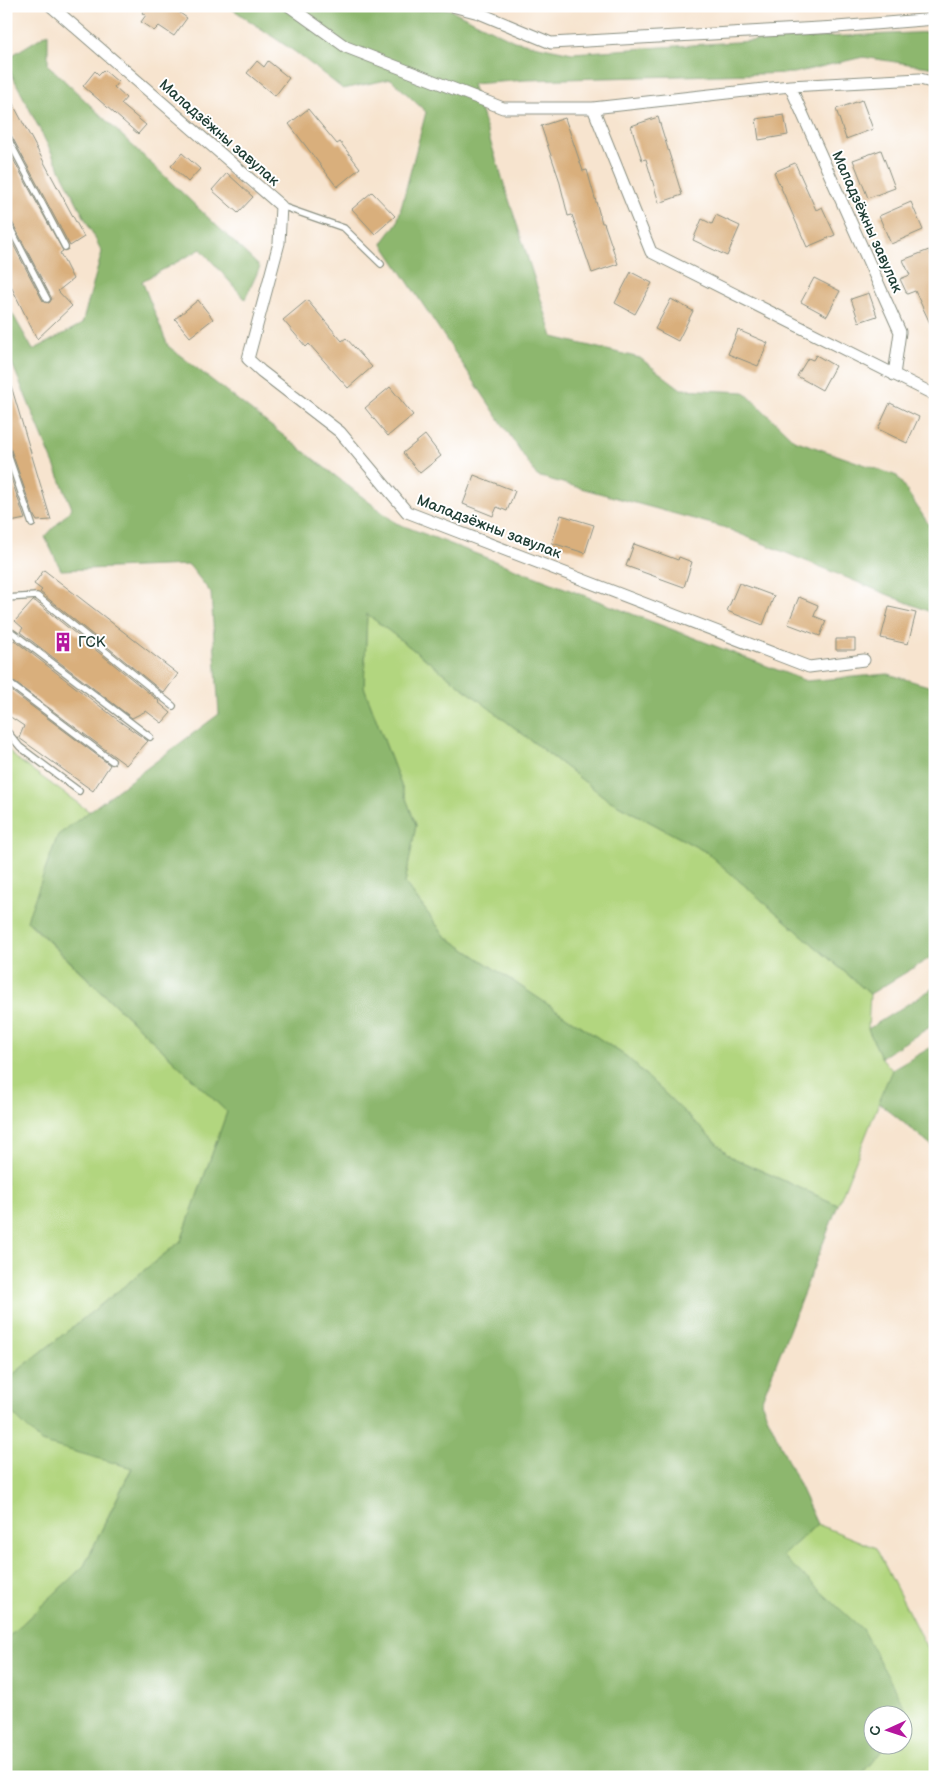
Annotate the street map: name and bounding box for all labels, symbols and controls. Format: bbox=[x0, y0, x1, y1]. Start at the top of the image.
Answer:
street label: Маладзёжны завулак bbox=[155, 76, 283, 190]
street label: Маладзёжны завулак bbox=[827, 148, 907, 296]
street label: Маладзёжны завулак bbox=[414, 491, 564, 563]
building icon: ГСК bbox=[52, 631, 74, 653]
place label: ГСК bbox=[78, 633, 106, 652]
north arrow bbox=[864, 1706, 914, 1756]
text: С bbox=[867, 1725, 884, 1736]

